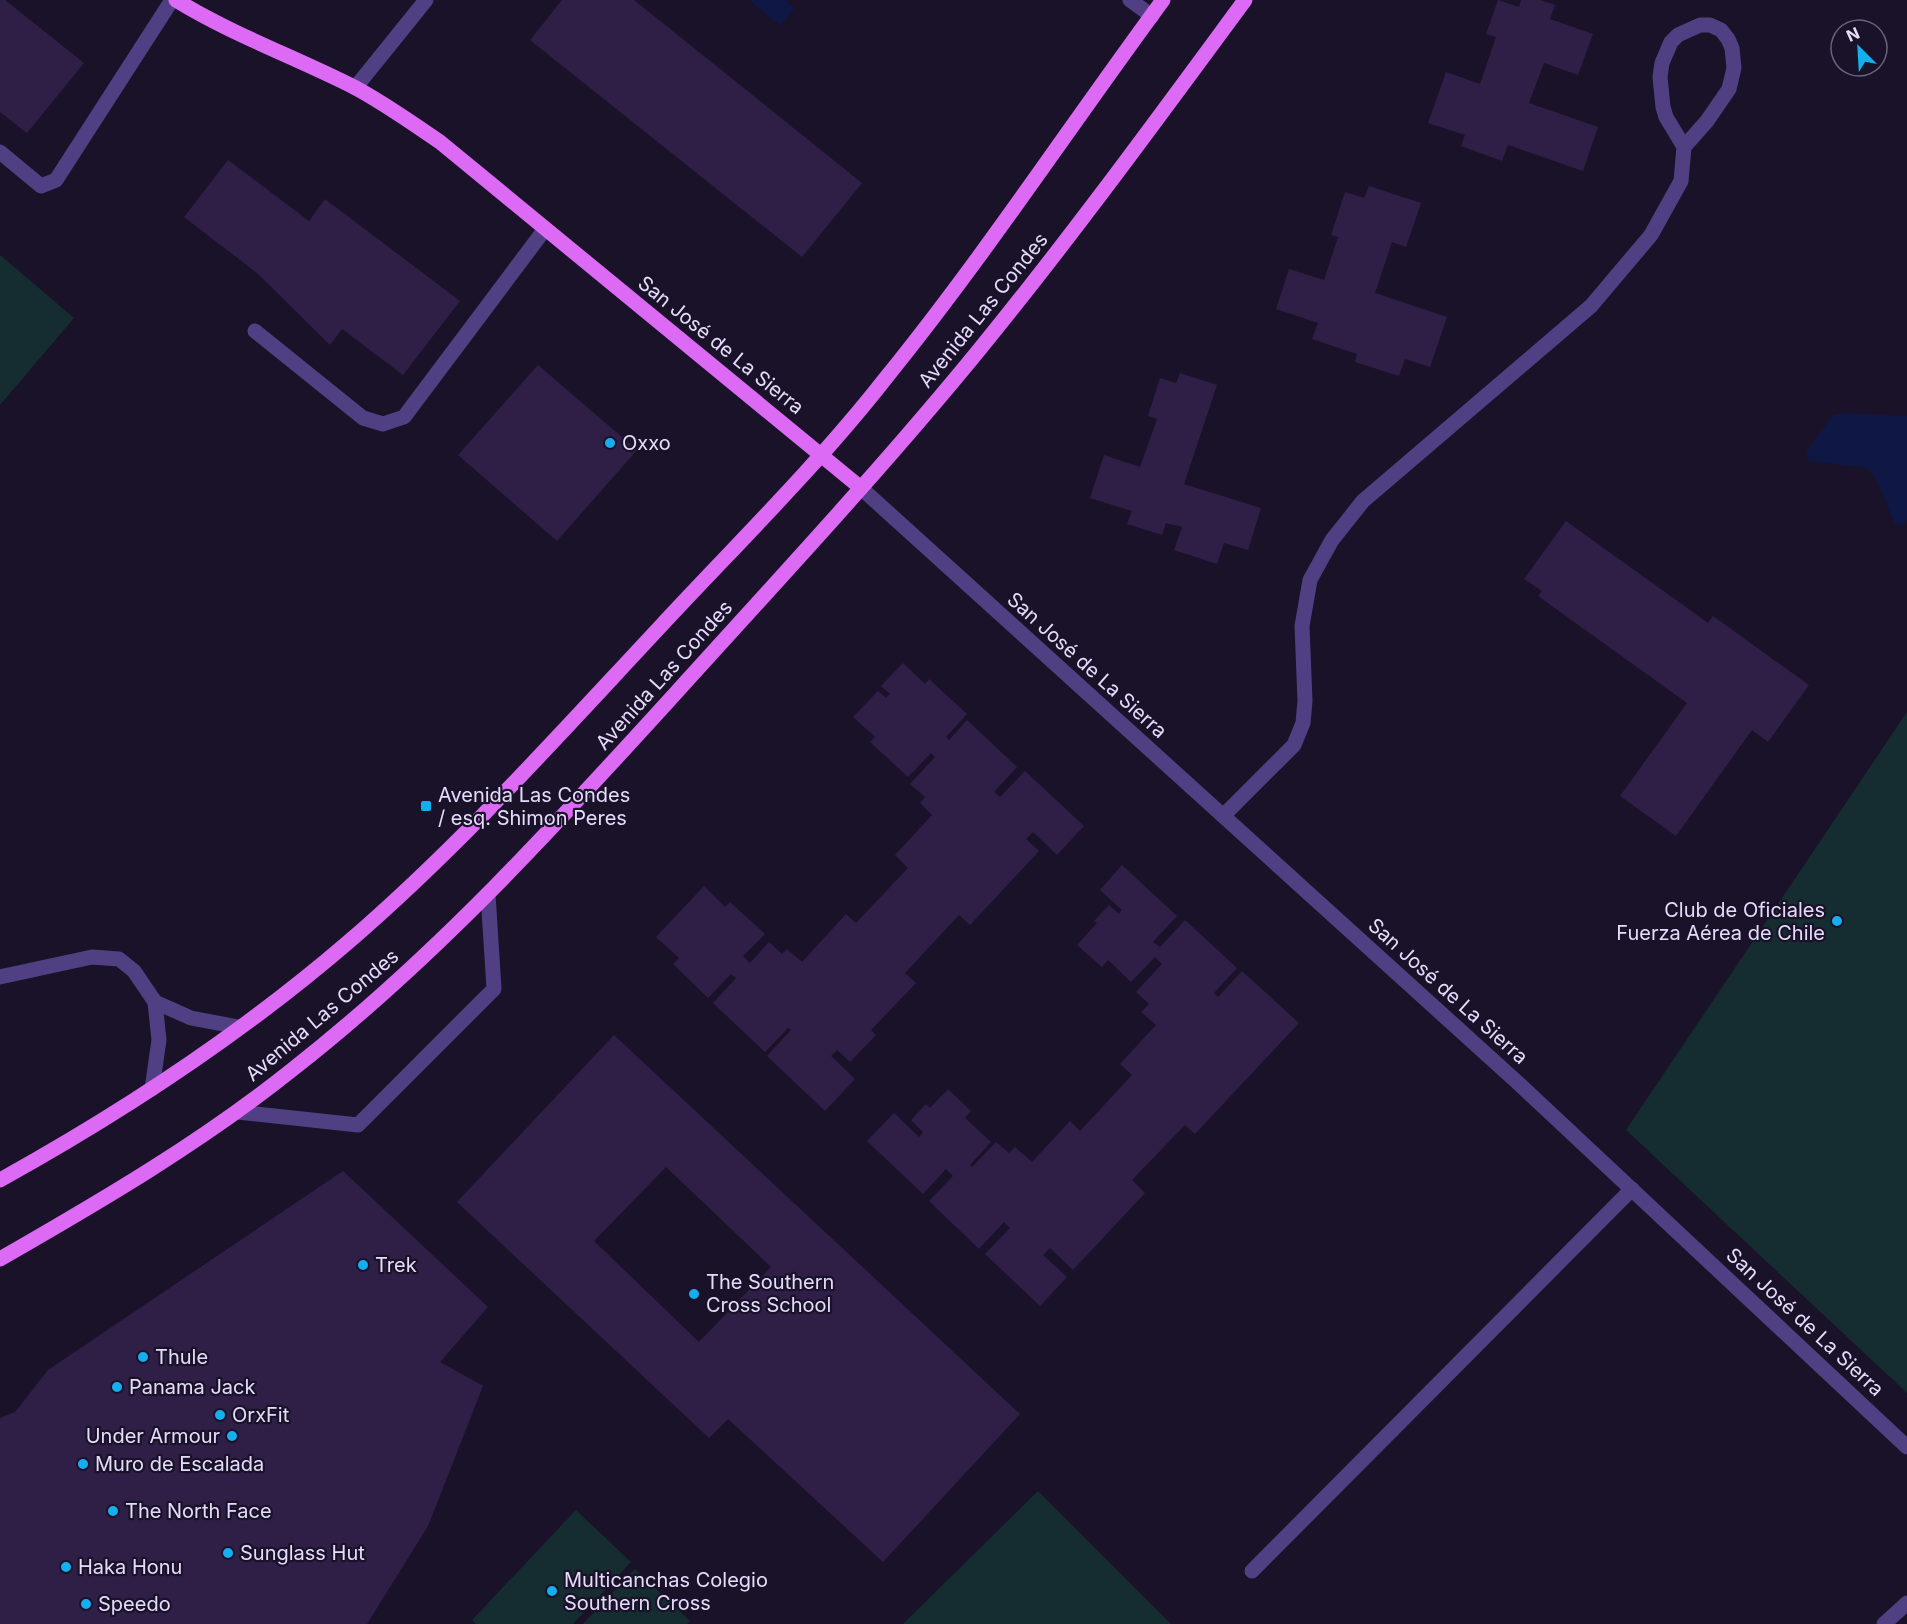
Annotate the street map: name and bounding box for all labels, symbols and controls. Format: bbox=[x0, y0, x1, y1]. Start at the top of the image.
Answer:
north arrow bbox=[1829, 18, 1889, 78]
text: N bbox=[1843, 23, 1863, 46]
street label: Avenida Las Condes bbox=[913, 228, 1053, 392]
street label: San José de La Sierra bbox=[633, 271, 809, 419]
place label: Oxxo bbox=[622, 431, 671, 455]
marker: Oxxo bbox=[603, 436, 617, 450]
street label: San José de La Sierra bbox=[1002, 587, 1172, 743]
street label: Avenida Las Condes bbox=[591, 596, 737, 754]
place label: Avenida Las Condes / esq. Shimon Peres bbox=[438, 783, 630, 830]
marker: Avenida Las Condes / esq. Shimon Peres bbox=[419, 799, 433, 813]
place label: Club de Oficiales Fuerza Aérea de Chile bbox=[1616, 898, 1825, 945]
street label: San José de La Sierra bbox=[1363, 913, 1533, 1069]
marker: Club de Oficiales Fuerza Aérea de Chile bbox=[1830, 914, 1844, 928]
street label: Avenida Las Condes bbox=[241, 944, 403, 1086]
street label: San José de La Sierra bbox=[1721, 1243, 1889, 1401]
place label: Trek bbox=[375, 1253, 417, 1277]
marker: Trek bbox=[356, 1258, 370, 1272]
place label: The Southern Cross School bbox=[706, 1270, 834, 1317]
marker: The Southern Cross School bbox=[687, 1287, 701, 1301]
place label: Thule bbox=[155, 1345, 208, 1369]
marker: Thule bbox=[136, 1350, 150, 1364]
place label: Panama Jack bbox=[129, 1375, 255, 1399]
marker: Panama Jack bbox=[110, 1380, 124, 1394]
place label: OrxFit bbox=[232, 1403, 290, 1427]
marker: OrxFit bbox=[213, 1408, 227, 1422]
place label: Under Armour bbox=[86, 1424, 220, 1448]
marker: Under Armour bbox=[225, 1429, 239, 1443]
place label: Muro de Escalada bbox=[95, 1452, 264, 1476]
marker: Muro de Escalada bbox=[76, 1457, 90, 1471]
place label: The North Face bbox=[125, 1499, 272, 1523]
marker: The North Face bbox=[106, 1504, 120, 1518]
place label: Sunglass Hut bbox=[240, 1541, 365, 1565]
marker: Sunglass Hut bbox=[221, 1546, 235, 1560]
place label: Haka Honu bbox=[78, 1555, 182, 1579]
marker: Haka Honu bbox=[59, 1560, 73, 1574]
place label: Multicanchas Colegio Southern Cross bbox=[564, 1568, 768, 1615]
marker: Multicanchas Colegio Southern Cross bbox=[545, 1584, 559, 1598]
place label: Speedo bbox=[98, 1592, 171, 1616]
marker: Speedo bbox=[79, 1597, 93, 1611]

